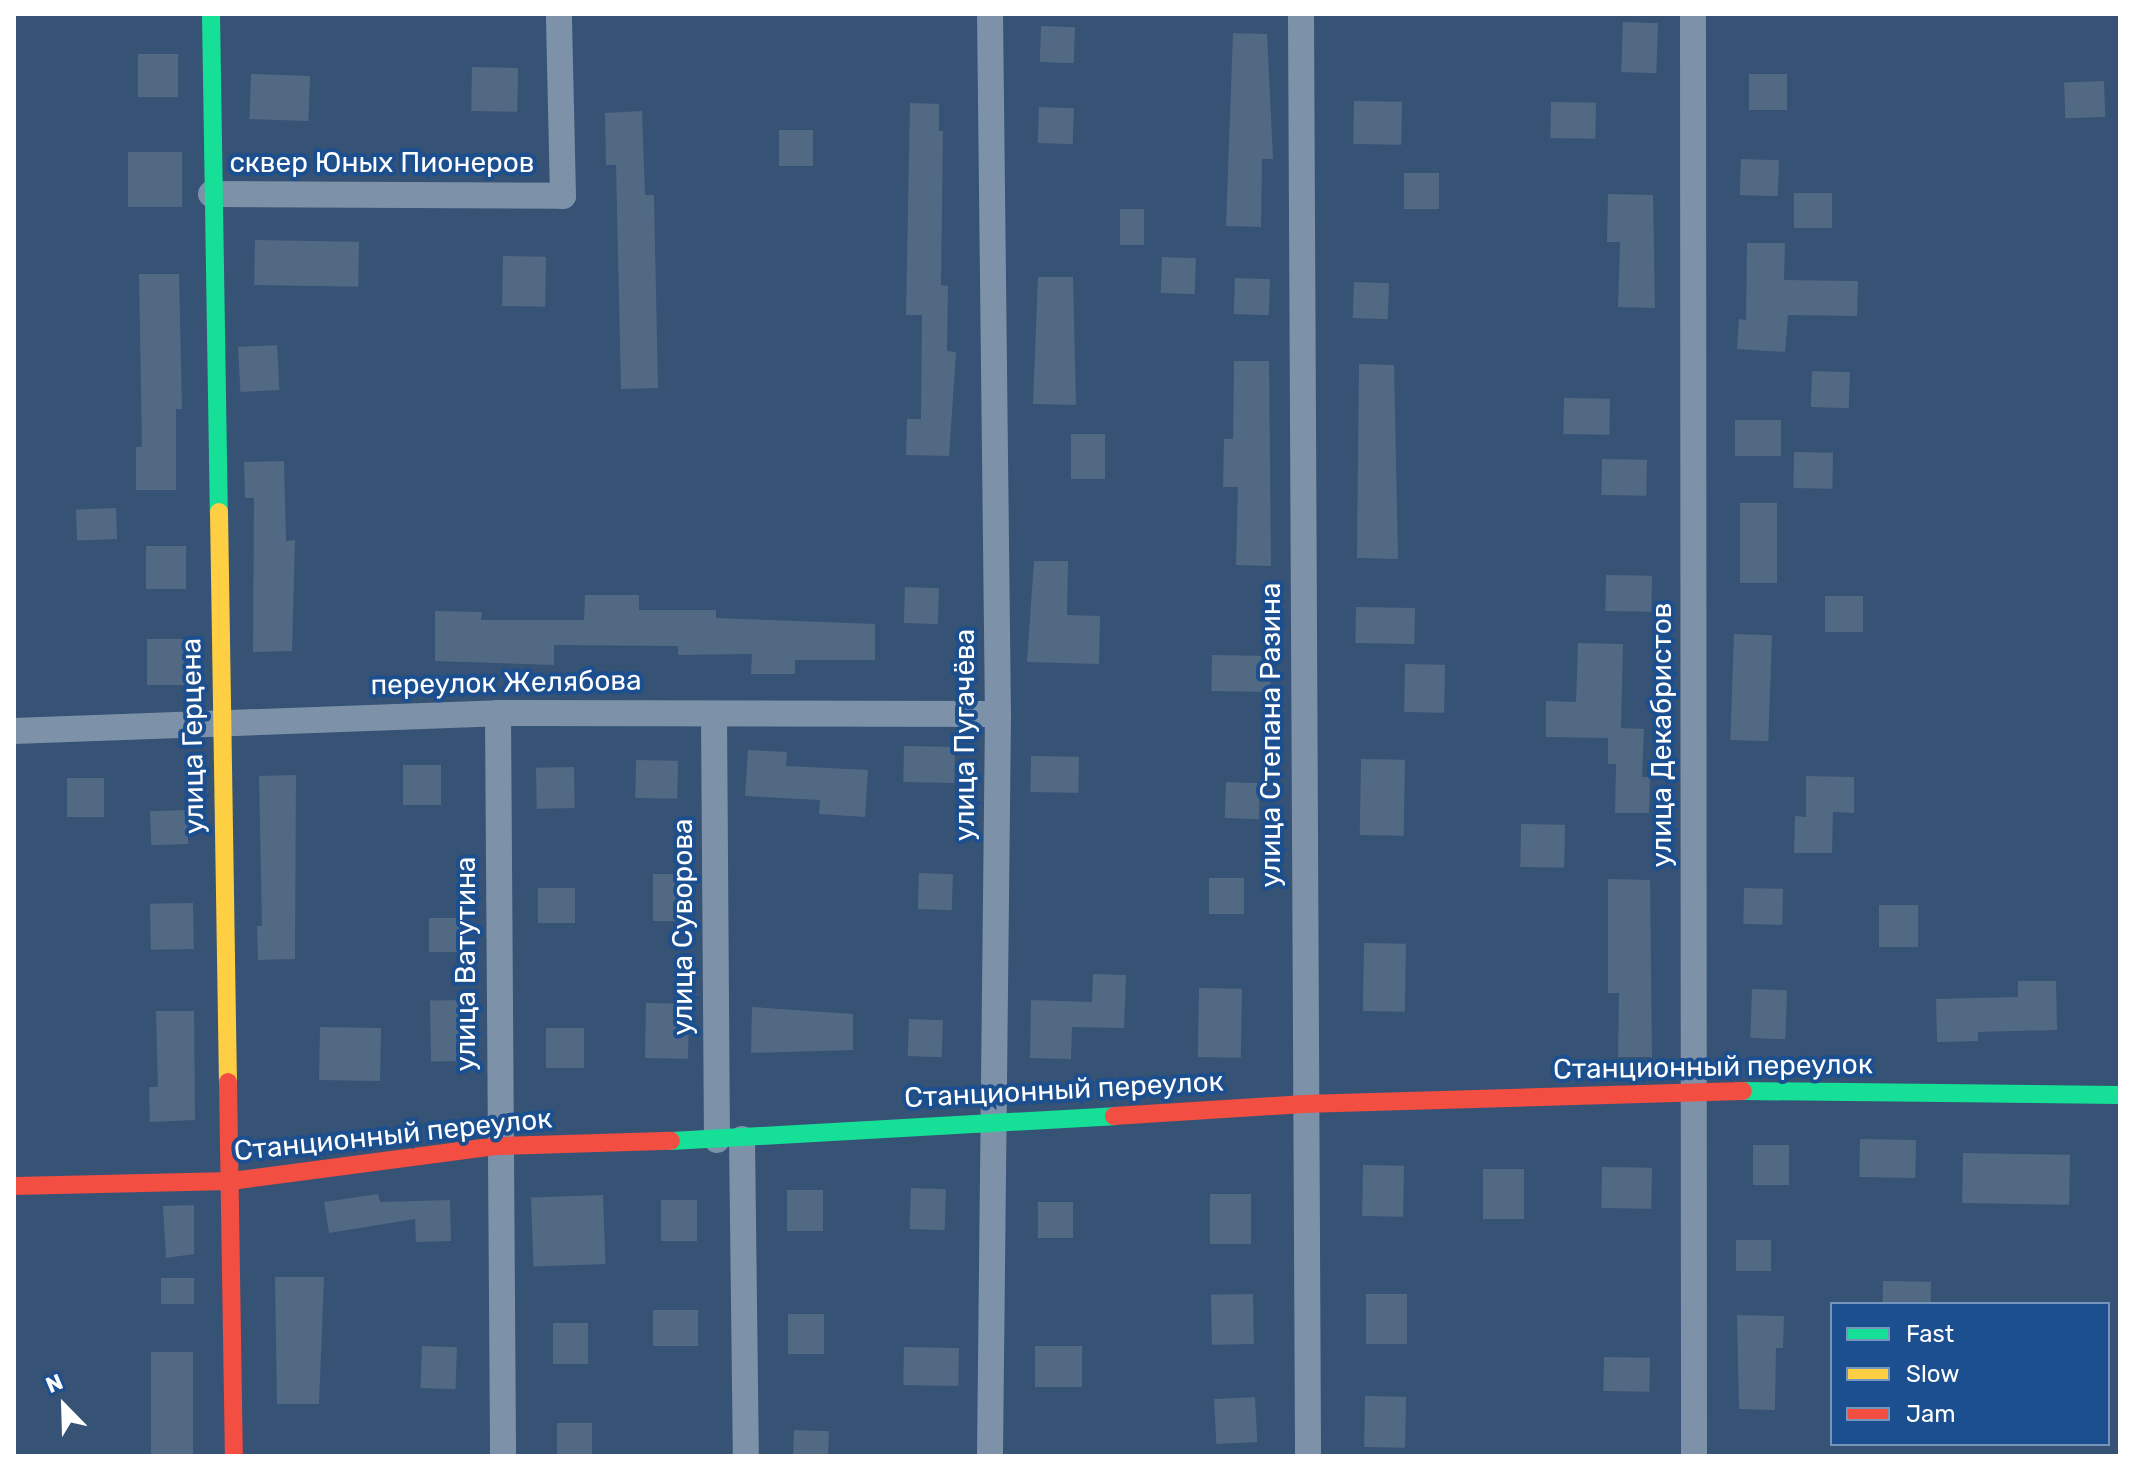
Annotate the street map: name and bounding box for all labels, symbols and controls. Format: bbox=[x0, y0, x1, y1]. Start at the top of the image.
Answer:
street label: сквер Юных Пионеров bbox=[229, 146, 535, 180]
street label: улица Степана Разина bbox=[1254, 583, 1288, 887]
street label: улица Декабристов bbox=[1645, 603, 1679, 867]
street label: улица Пугачёва bbox=[948, 629, 982, 841]
street label: улица Герцена bbox=[174, 638, 212, 834]
street label: переулок Желябова bbox=[370, 664, 642, 702]
street label: улица Суворова bbox=[666, 818, 700, 1036]
street label: улица Ватутина bbox=[449, 856, 483, 1072]
street label: Станционный переулок bbox=[1553, 1047, 1873, 1087]
street label: Станционный переулок bbox=[904, 1065, 1224, 1115]
street label: Станционный переулок bbox=[232, 1102, 554, 1168]
legend bbox=[1830, 1302, 2110, 1446]
text: Fast bbox=[1906, 1320, 1954, 1348]
text: Slow bbox=[1906, 1360, 1959, 1388]
north arrow bbox=[24, 1366, 104, 1446]
text: N bbox=[42, 1368, 67, 1399]
text: Jam bbox=[1906, 1400, 1956, 1428]

